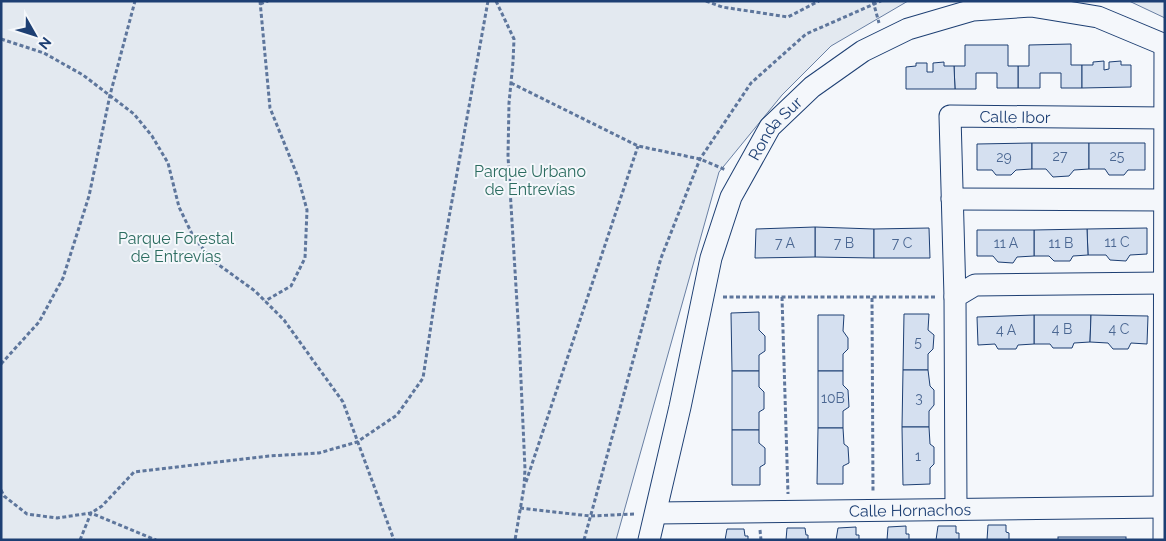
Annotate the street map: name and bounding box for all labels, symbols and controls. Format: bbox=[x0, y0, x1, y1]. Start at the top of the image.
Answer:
north arrow bbox=[10, 10, 60, 60]
text: N bbox=[36, 34, 55, 52]
street label: Ronda Sur bbox=[744, 92, 806, 163]
street label: Calle Ibor bbox=[979, 107, 1051, 126]
house number: 27 bbox=[1053, 148, 1068, 164]
house number: 25 bbox=[1110, 148, 1125, 164]
house number: 29 bbox=[996, 149, 1012, 165]
park label: Parque Urbano de Entrevías bbox=[474, 162, 586, 199]
park label: Parque Forestal de Entrevías bbox=[118, 229, 235, 266]
house number: 11 C bbox=[1104, 234, 1130, 250]
house number: 7 A bbox=[775, 235, 796, 251]
house number: 7 B bbox=[834, 235, 854, 251]
house number: 7 C bbox=[892, 235, 913, 251]
house number: 11 A bbox=[994, 235, 1019, 251]
house number: 11 B bbox=[1049, 235, 1073, 251]
house number: 4 B bbox=[1052, 321, 1072, 337]
house number: 4 C bbox=[1109, 321, 1130, 337]
house number: 4 A bbox=[996, 322, 1017, 338]
house number: 5 bbox=[914, 334, 922, 350]
house number: 10B bbox=[821, 390, 845, 406]
house number: 3 bbox=[915, 390, 923, 406]
house number: 1 bbox=[915, 448, 921, 464]
street label: Calle Hornachos bbox=[849, 500, 971, 520]

